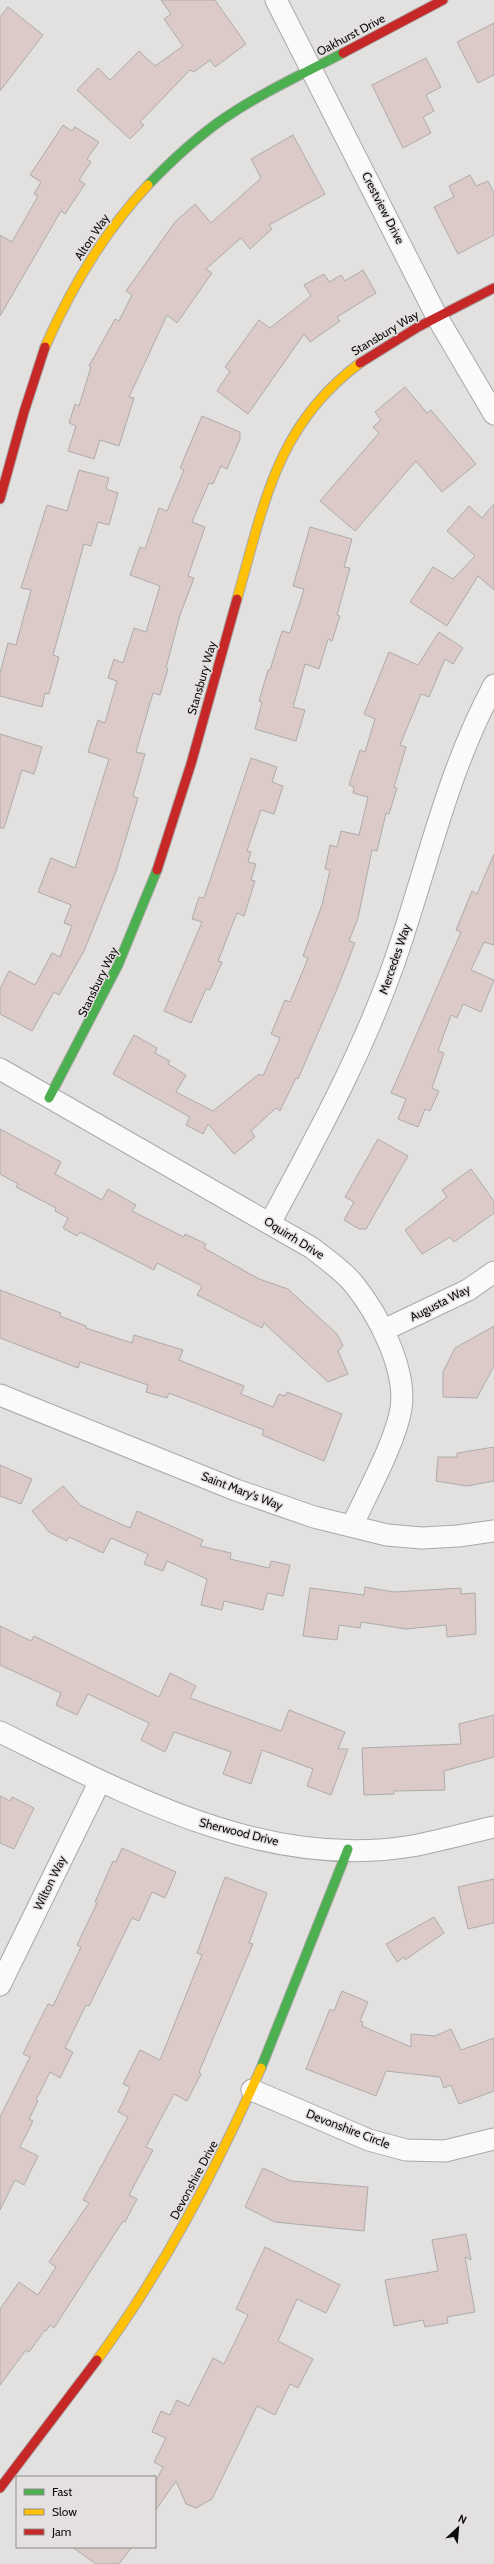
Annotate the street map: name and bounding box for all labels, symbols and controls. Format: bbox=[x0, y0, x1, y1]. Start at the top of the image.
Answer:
street label: Oakhurst Drive bbox=[314, 10, 388, 59]
street label: Crestview Drive bbox=[359, 169, 408, 246]
street label: Alton Way bbox=[71, 211, 112, 263]
street label: Stansbury Way bbox=[348, 307, 421, 359]
street label: Stansbury Way bbox=[184, 639, 219, 717]
street label: Mercedes Way bbox=[375, 921, 414, 996]
street label: Stansbury Way bbox=[74, 944, 121, 1019]
street label: Oquirrh Drive bbox=[261, 1213, 327, 1262]
street label: Augusta Way bbox=[407, 1281, 472, 1324]
street label: Saint Mary's Way bbox=[199, 1468, 285, 1513]
street label: Sherwood Drive bbox=[198, 1814, 280, 1849]
street label: Wilton Way bbox=[30, 1853, 69, 1913]
street label: Devonshire Circle bbox=[304, 2106, 392, 2151]
street label: Devonshire Drive bbox=[166, 2138, 221, 2222]
legend bbox=[16, 2476, 156, 2548]
text: Fast bbox=[52, 2484, 72, 2499]
text: Slow bbox=[52, 2504, 77, 2519]
north arrow bbox=[438, 2508, 478, 2548]
text: N bbox=[456, 2511, 469, 2527]
text: Jam bbox=[51, 2524, 71, 2539]

